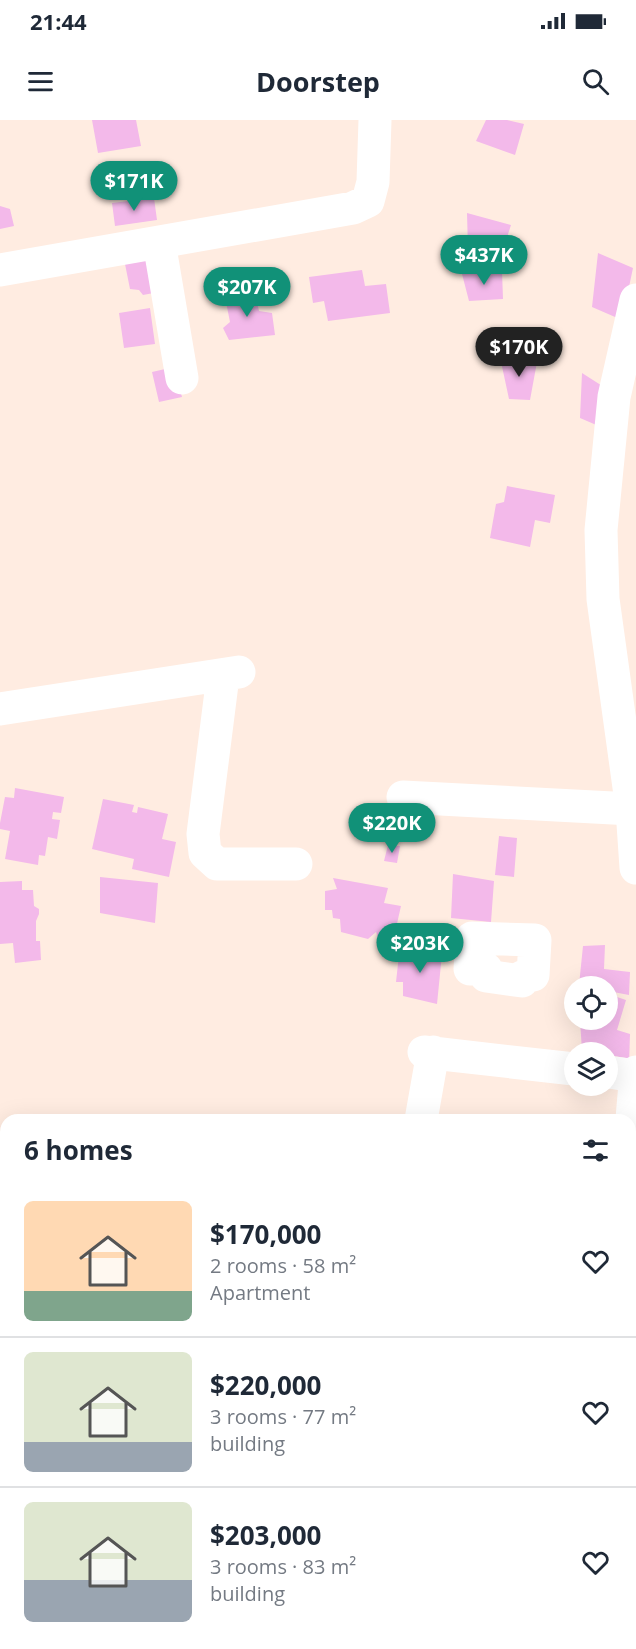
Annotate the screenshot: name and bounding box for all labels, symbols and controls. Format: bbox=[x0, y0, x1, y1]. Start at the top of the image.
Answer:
text: 21:44 bbox=[30, 6, 87, 36]
text: Doorstep bbox=[256, 63, 380, 100]
icon: menu bbox=[24, 65, 57, 98]
icon: search bbox=[579, 65, 612, 98]
pin: $171K bbox=[92, 161, 176, 212]
text: $171K bbox=[104, 167, 164, 194]
pin: $437K bbox=[442, 235, 526, 286]
text: $437K bbox=[454, 241, 514, 268]
pin: $207K bbox=[205, 267, 289, 318]
text: $207K bbox=[217, 273, 277, 300]
pin: $170K bbox=[477, 327, 561, 378]
text: $170K bbox=[489, 333, 549, 360]
pin: $220K bbox=[350, 803, 434, 854]
text: $220K bbox=[362, 809, 422, 836]
pin: $203K bbox=[378, 923, 462, 974]
text: $203K bbox=[390, 929, 450, 956]
map controls bbox=[564, 976, 618, 1096]
button: locate bbox=[564, 976, 618, 1030]
button: layers bbox=[564, 1042, 618, 1096]
text: 6 homes bbox=[24, 1132, 133, 1168]
icon: filters bbox=[579, 1134, 612, 1167]
text: $170,000 bbox=[210, 1216, 321, 1252]
icon: home bbox=[72, 1225, 144, 1297]
icon: heart bbox=[579, 1245, 612, 1278]
text: 2 rooms · 58 m² bbox=[210, 1252, 356, 1279]
text: Apartment bbox=[210, 1279, 310, 1306]
text: $220,000 bbox=[210, 1367, 321, 1403]
icon: home bbox=[72, 1376, 144, 1448]
icon: heart bbox=[579, 1396, 612, 1429]
text: 3 rooms · 77 m² bbox=[210, 1403, 356, 1430]
text: building bbox=[210, 1430, 285, 1457]
text: $203,000 bbox=[210, 1517, 321, 1553]
icon: home bbox=[72, 1526, 144, 1598]
icon: heart bbox=[579, 1546, 612, 1579]
text: 3 rooms · 83 m² bbox=[210, 1553, 356, 1580]
text: building bbox=[210, 1580, 285, 1607]

